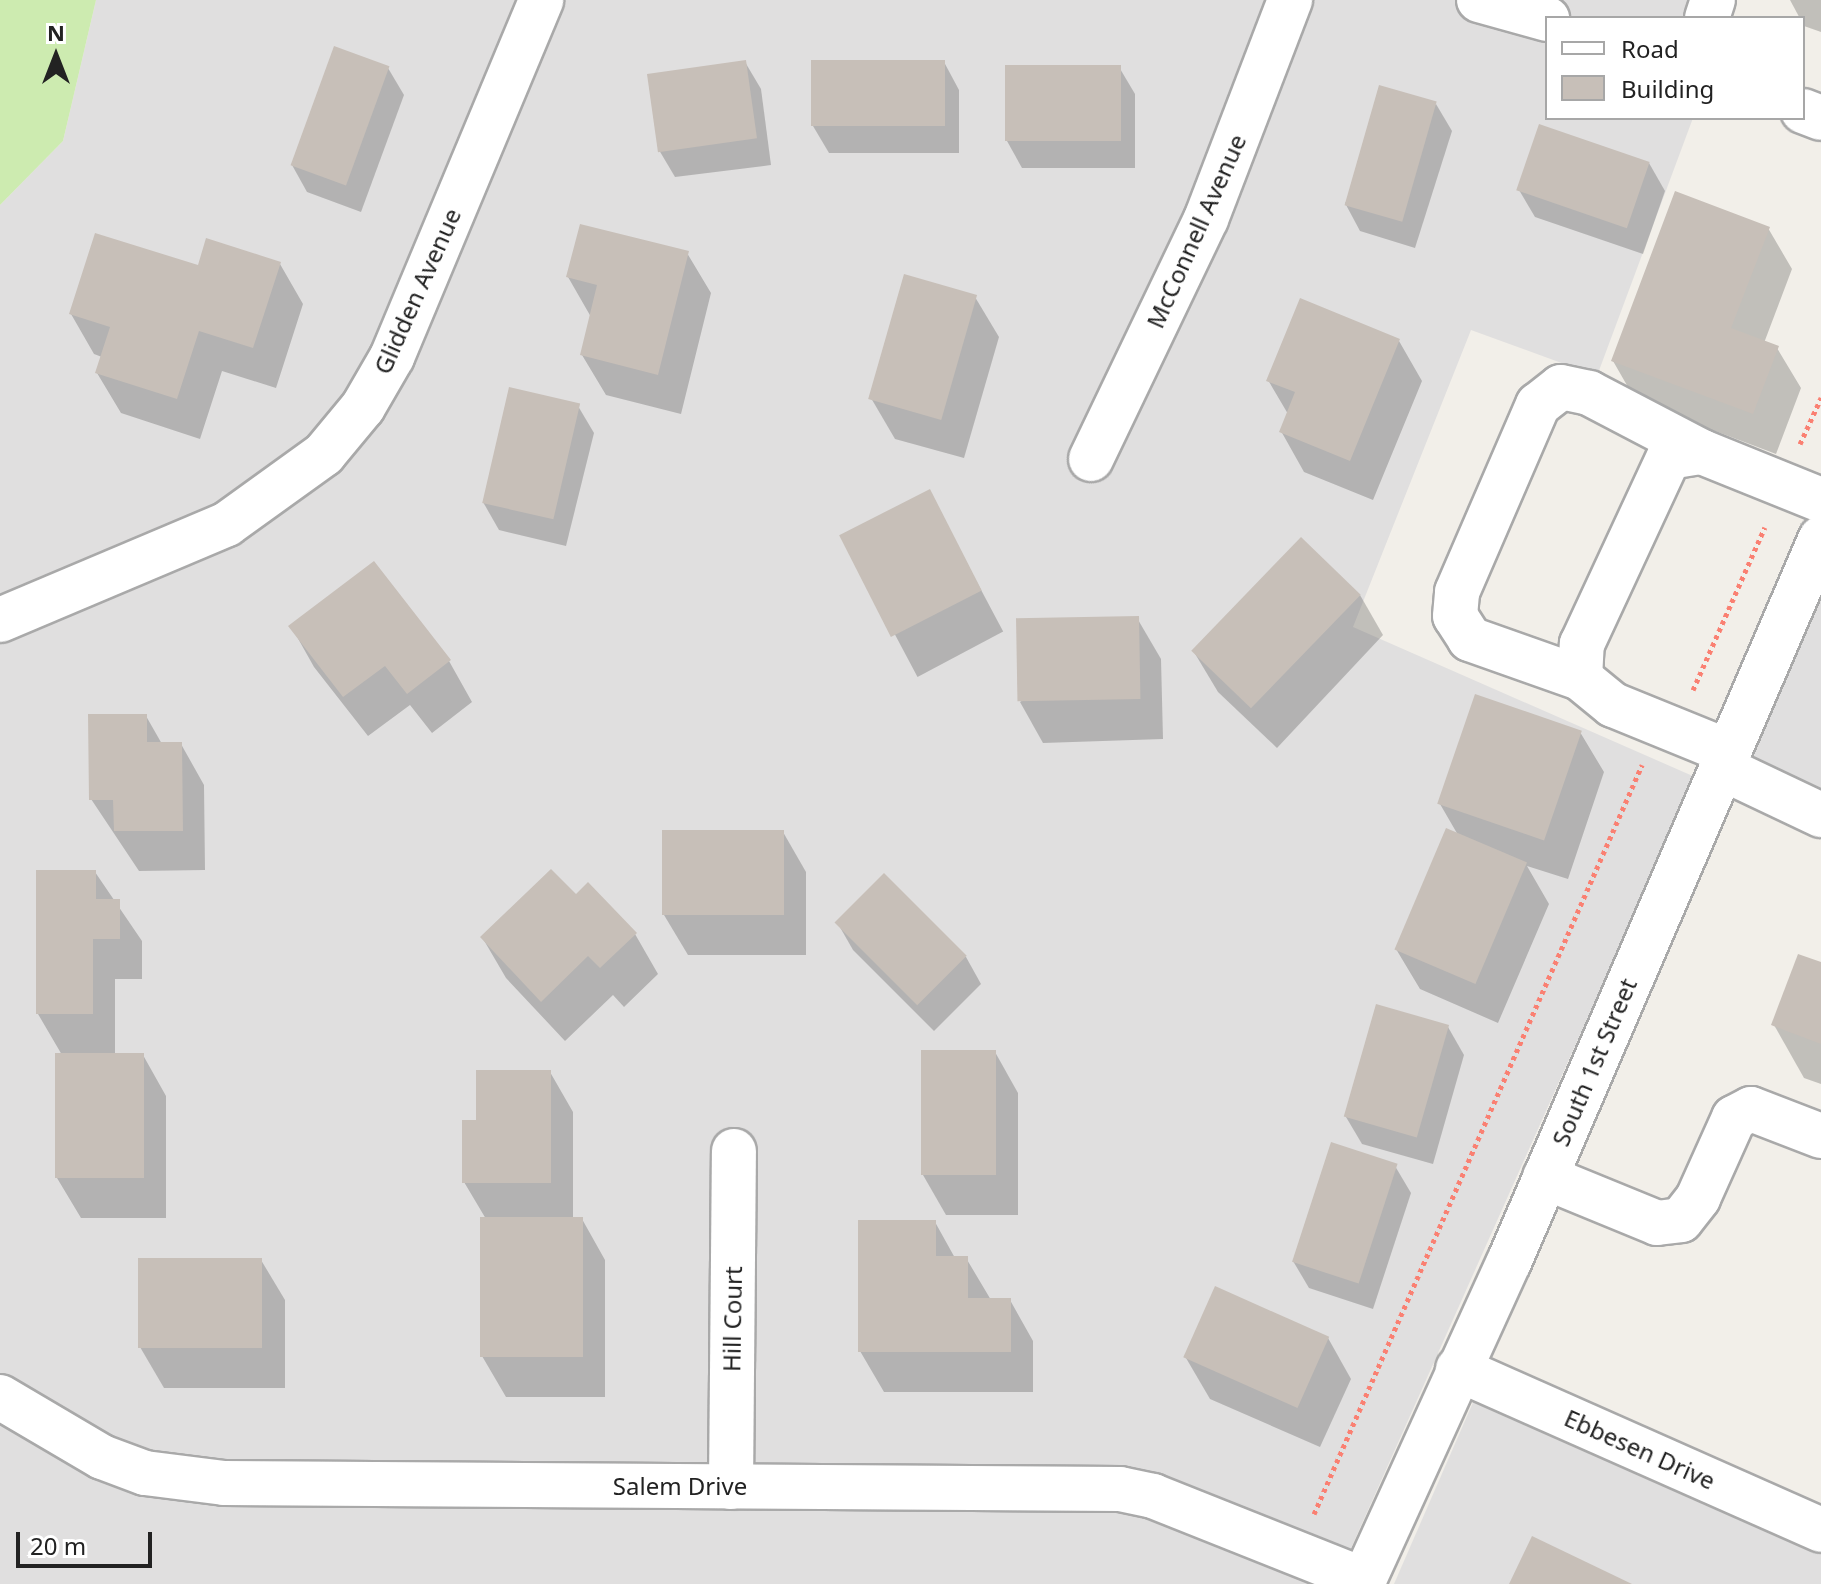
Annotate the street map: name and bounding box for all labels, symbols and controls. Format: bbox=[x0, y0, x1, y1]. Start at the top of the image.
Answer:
north arrow bbox=[16, 16, 96, 96]
legend bbox=[1545, 16, 1805, 120]
text: N bbox=[47, 17, 65, 47]
text: Road bbox=[1621, 32, 1679, 65]
text: Building bbox=[1621, 72, 1714, 105]
street label: McConnell Avenue bbox=[1140, 130, 1252, 332]
street label: Glidden Avenue bbox=[368, 204, 466, 378]
street label: South 1st Street bbox=[1546, 974, 1642, 1150]
street label: Hill Court bbox=[717, 1266, 747, 1372]
street label: Ebbesen Drive bbox=[1560, 1403, 1720, 1495]
street label: Salem Drive bbox=[613, 1472, 747, 1500]
scale bar bbox=[20, 1516, 156, 1566]
text: 20 m bbox=[30, 1529, 86, 1562]

